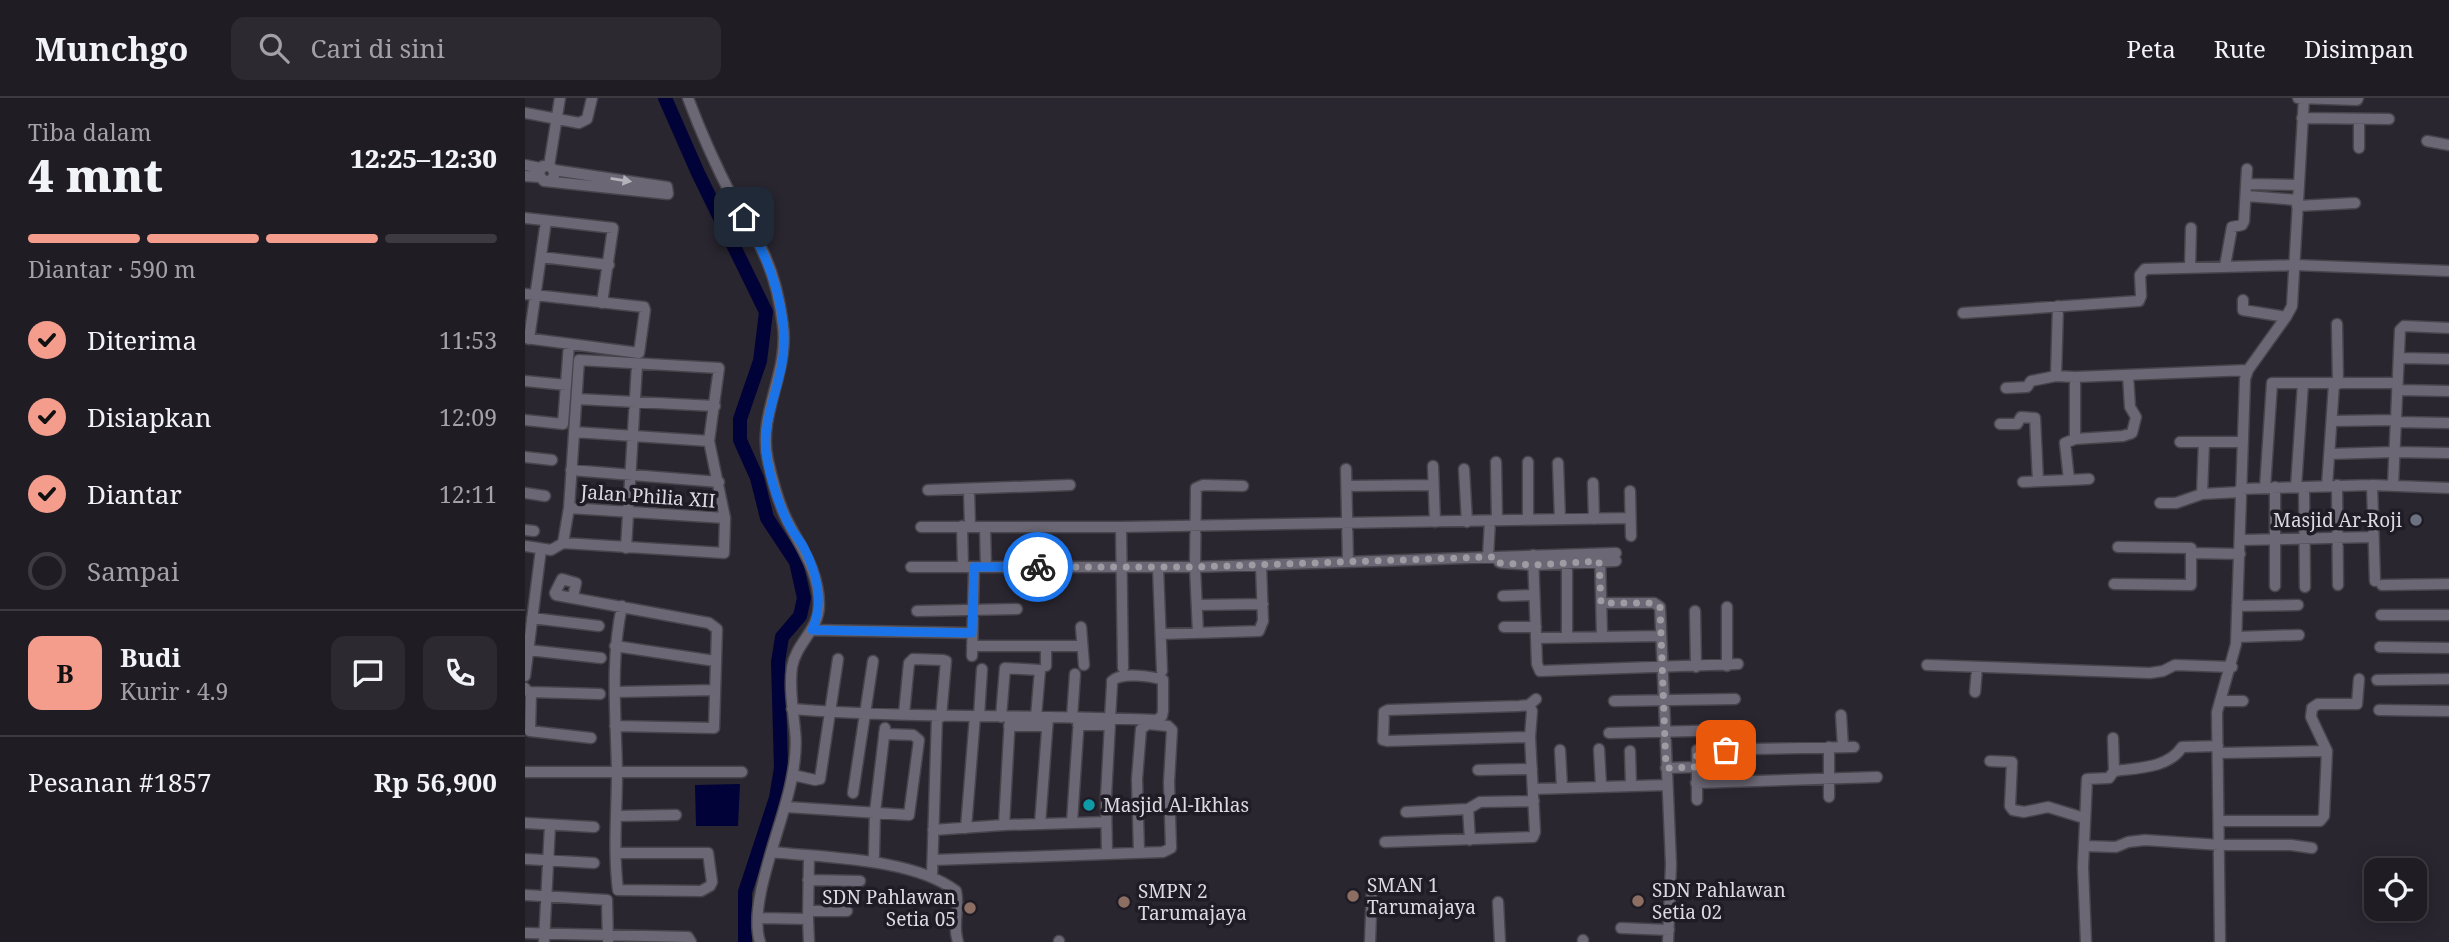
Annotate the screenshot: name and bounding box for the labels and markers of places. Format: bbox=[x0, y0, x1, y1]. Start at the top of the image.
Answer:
pin bbox=[714, 187, 774, 247]
place label: Masjid Ar-Roji bbox=[2273, 507, 2402, 533]
marker: Masjid Ar-Roji bbox=[2408, 512, 2424, 528]
pin bbox=[1696, 720, 1756, 780]
place label: Masjid Al-Ikhlas bbox=[1103, 792, 1249, 818]
marker: Masjid Al-Ikhlas bbox=[1081, 797, 1097, 813]
place label: SMAN 1 Tarumajaya bbox=[1367, 872, 1476, 920]
place label: SDN Pahlawan Setia 02 bbox=[1652, 877, 1786, 925]
place label: SMPN 2 Tarumajaya bbox=[1138, 878, 1247, 926]
place label: SDN Pahlawan Setia 05 bbox=[822, 884, 956, 932]
marker: SMAN 1 Tarumajaya bbox=[1345, 888, 1361, 904]
marker: SDN Pahlawan Setia 02 bbox=[1630, 893, 1646, 909]
marker: SMPN 2 Tarumajaya bbox=[1116, 894, 1132, 910]
marker: SDN Pahlawan Setia 05 bbox=[962, 900, 978, 916]

